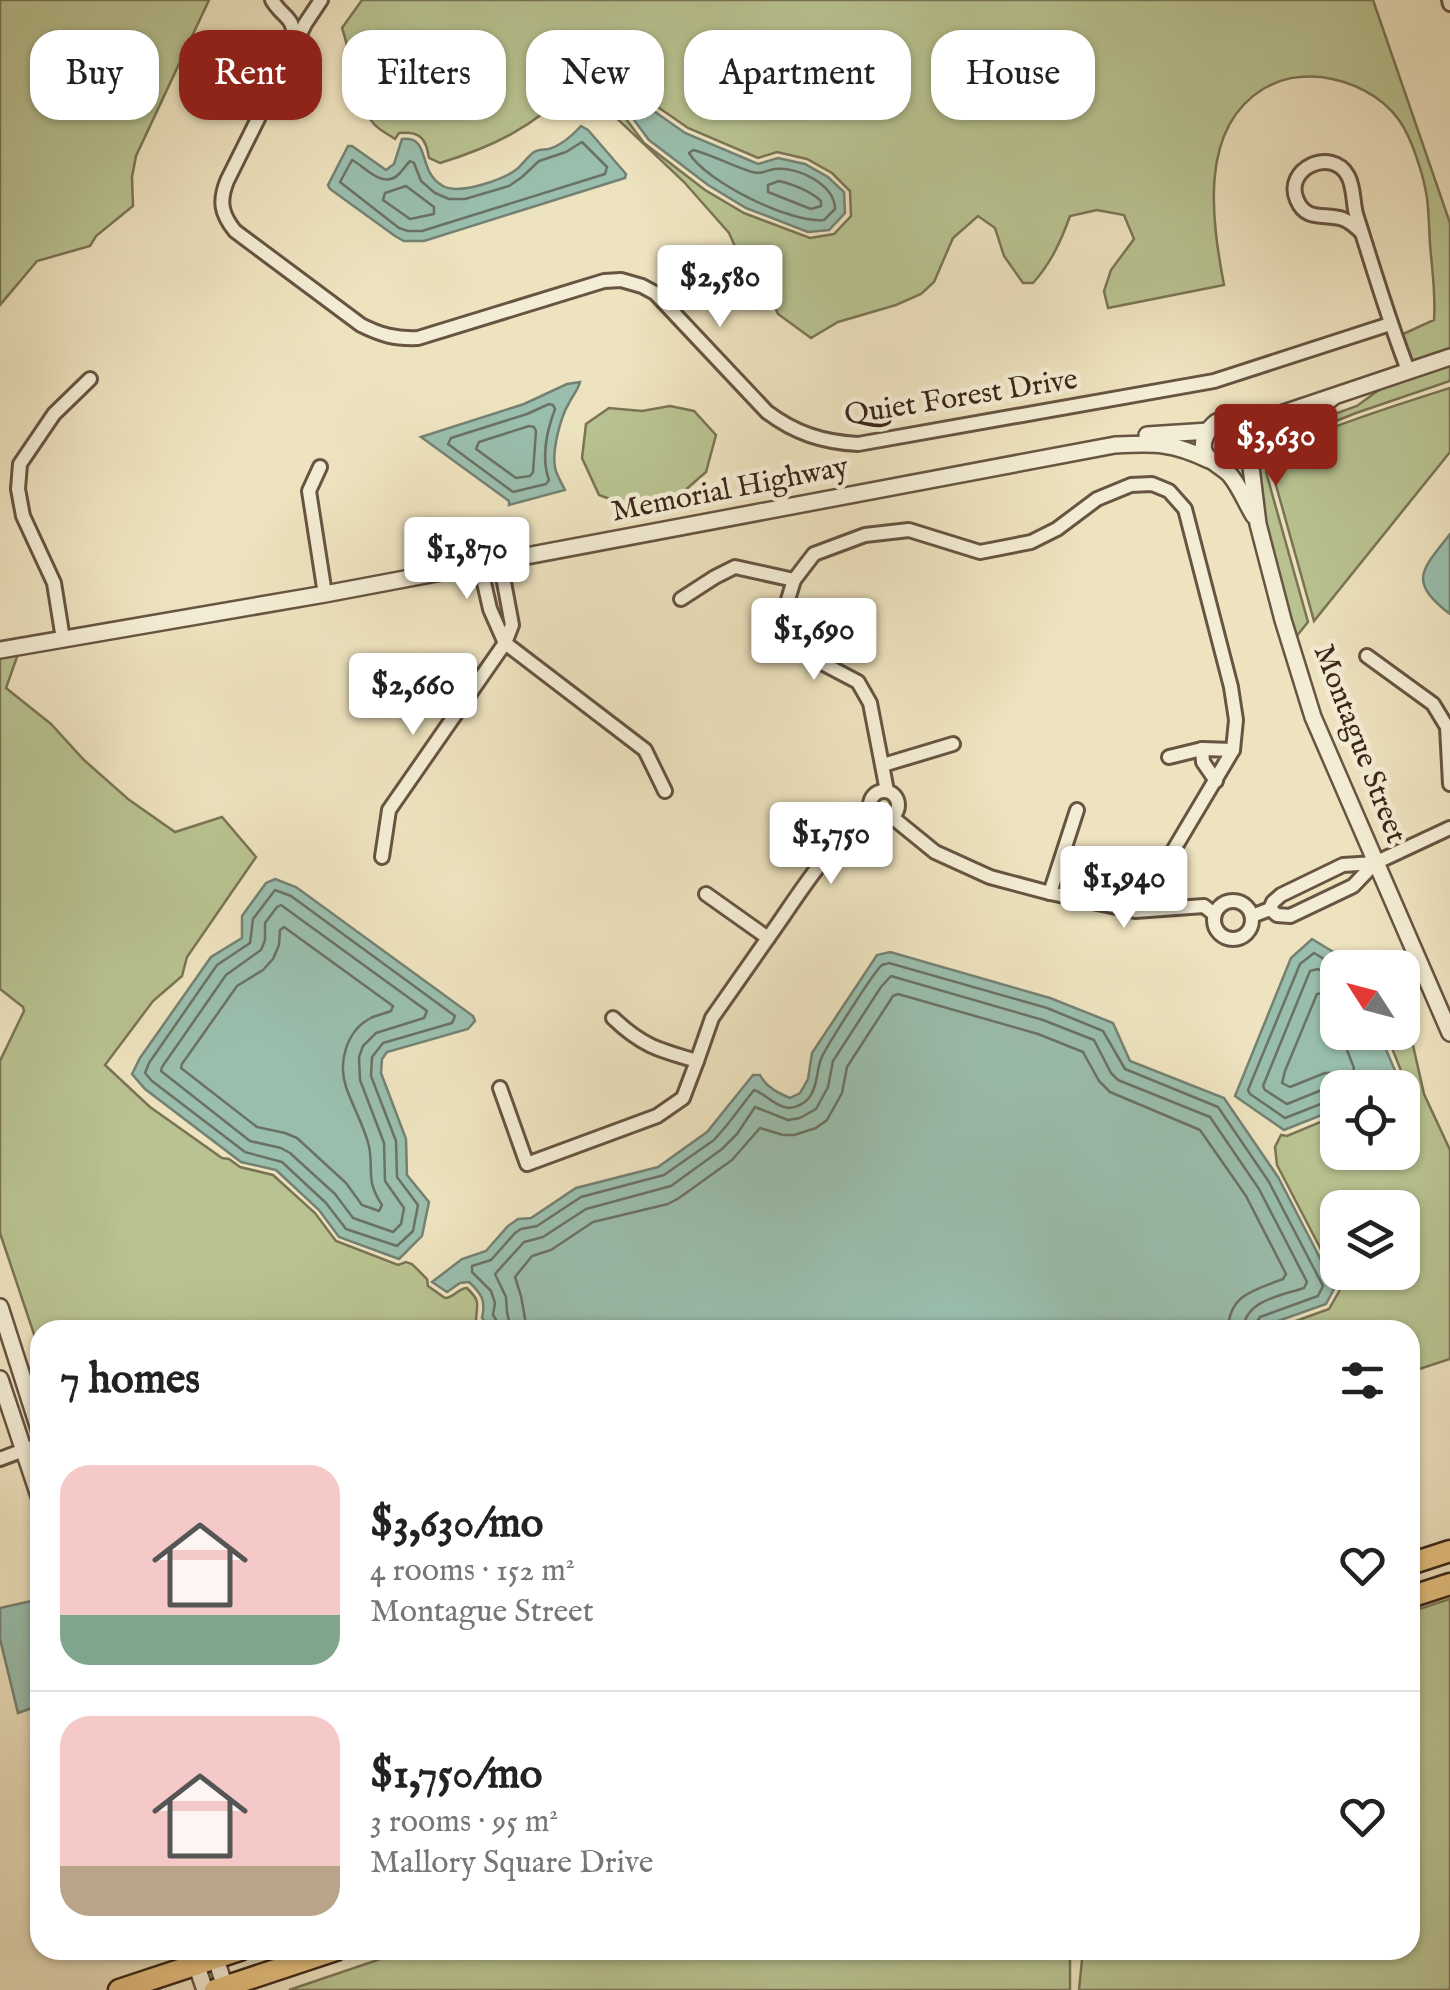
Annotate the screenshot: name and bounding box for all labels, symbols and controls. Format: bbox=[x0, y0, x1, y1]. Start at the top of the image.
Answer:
chip: Buy bbox=[30, 30, 159, 120]
chip: Rent bbox=[179, 30, 322, 120]
chip: Filters bbox=[342, 30, 506, 120]
chip: New bbox=[526, 30, 664, 120]
chip: Apartment bbox=[684, 30, 911, 120]
chip: House bbox=[931, 30, 1095, 120]
pin: $2,580 bbox=[639, 245, 801, 330]
text: $2,580 bbox=[679, 257, 761, 298]
street label: Quiet Forest Drive bbox=[842, 361, 1080, 435]
pin: $3,630 bbox=[1195, 404, 1357, 489]
text: $3,630 bbox=[1236, 416, 1316, 457]
street label: Memorial Highway bbox=[608, 448, 852, 532]
pin: $1,870 bbox=[386, 517, 548, 602]
text: $1,870 bbox=[426, 529, 508, 570]
pin: $1,690 bbox=[733, 598, 895, 683]
text: $1,690 bbox=[773, 610, 855, 651]
street label: Montague Street bbox=[1304, 639, 1414, 849]
pin: $2,660 bbox=[332, 653, 494, 738]
text: $2,660 bbox=[371, 665, 455, 706]
pin: $1,750 bbox=[750, 802, 912, 887]
text: $1,750 bbox=[792, 814, 870, 855]
pin: $1,940 bbox=[1043, 846, 1205, 931]
text: $1,940 bbox=[1082, 858, 1166, 899]
north arrow bbox=[1320, 950, 1420, 1050]
map controls bbox=[1320, 950, 1420, 1290]
button: locate bbox=[1320, 1070, 1420, 1170]
button: layers bbox=[1320, 1190, 1420, 1290]
icon: filters bbox=[1335, 1353, 1390, 1408]
text: 7 homes bbox=[60, 1354, 200, 1407]
text: $3,630/mo bbox=[370, 1498, 543, 1551]
icon: home bbox=[140, 1505, 260, 1625]
icon: heart bbox=[1335, 1538, 1390, 1593]
text: 4 rooms · 152 m² bbox=[370, 1551, 575, 1592]
text: Montague Street bbox=[370, 1592, 594, 1633]
text: $1,750/mo bbox=[370, 1749, 542, 1802]
icon: home bbox=[140, 1756, 260, 1876]
icon: heart bbox=[1335, 1789, 1390, 1844]
text: 3 rooms · 95 m² bbox=[370, 1802, 558, 1843]
text: Mallory Square Drive bbox=[370, 1843, 654, 1884]

